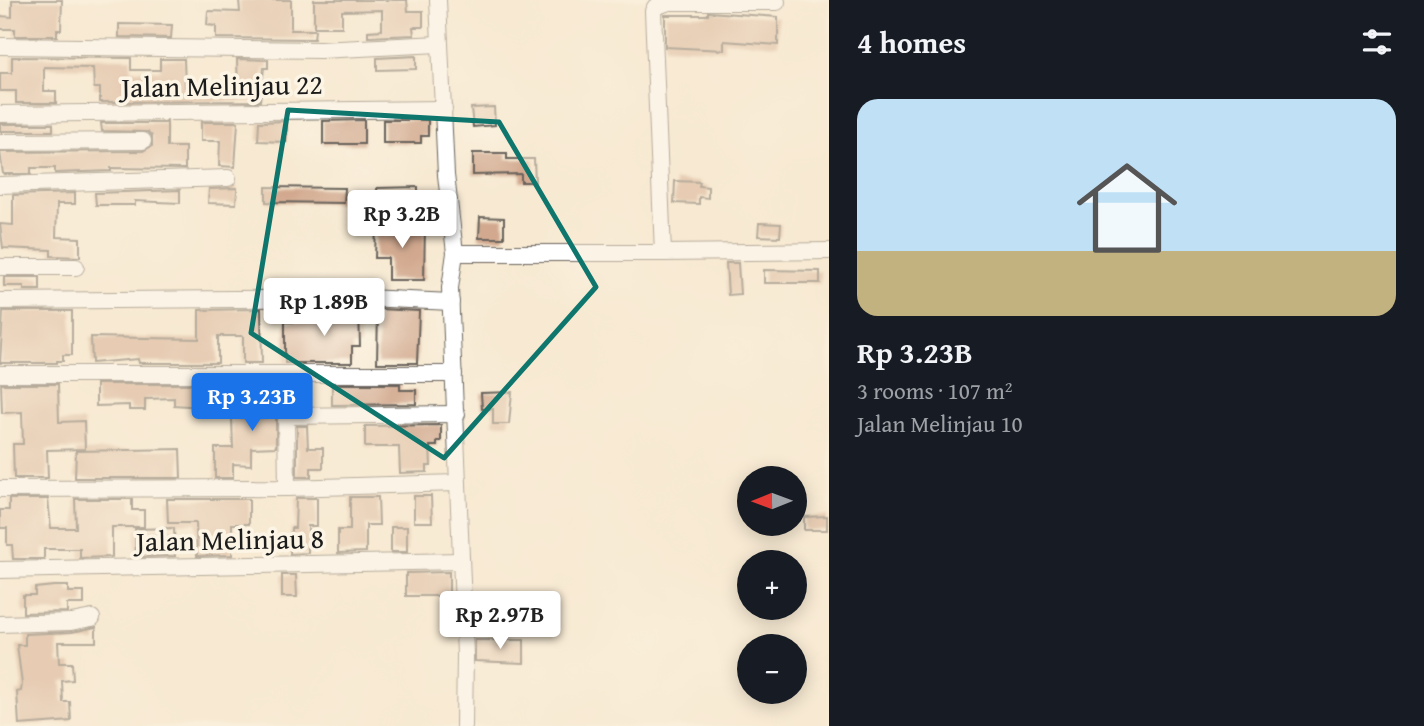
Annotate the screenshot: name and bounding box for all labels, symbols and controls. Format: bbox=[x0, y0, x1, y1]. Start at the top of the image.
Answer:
text: 4 homes bbox=[857, 20, 966, 64]
icon: filters bbox=[1358, 23, 1396, 61]
street label: Jalan Melinjau 22 bbox=[118, 63, 323, 107]
icon: home bbox=[1064, 145, 1190, 271]
pin: Rp 3.2B bbox=[337, 190, 467, 250]
text: Rp 3.2B bbox=[364, 196, 440, 229]
pin: Rp 1.89B bbox=[252, 278, 396, 338]
text: Rp 1.89B bbox=[280, 284, 368, 317]
text: Rp 3.23B bbox=[857, 330, 973, 374]
pin: Rp 3.23B bbox=[180, 374, 324, 433]
text: 3 rooms · 107 m² bbox=[857, 374, 1012, 407]
text: Rp 3.23B bbox=[208, 379, 296, 412]
text: Jalan Melinjau 10 bbox=[857, 407, 1023, 440]
north arrow bbox=[737, 466, 807, 536]
map controls bbox=[737, 466, 807, 704]
street label: Jalan Melinjau 8 bbox=[133, 517, 324, 561]
button: + bbox=[737, 550, 807, 620]
pin: Rp 2.97B bbox=[428, 592, 572, 651]
text: Rp 2.97B bbox=[456, 597, 544, 630]
button: − bbox=[737, 634, 807, 704]

